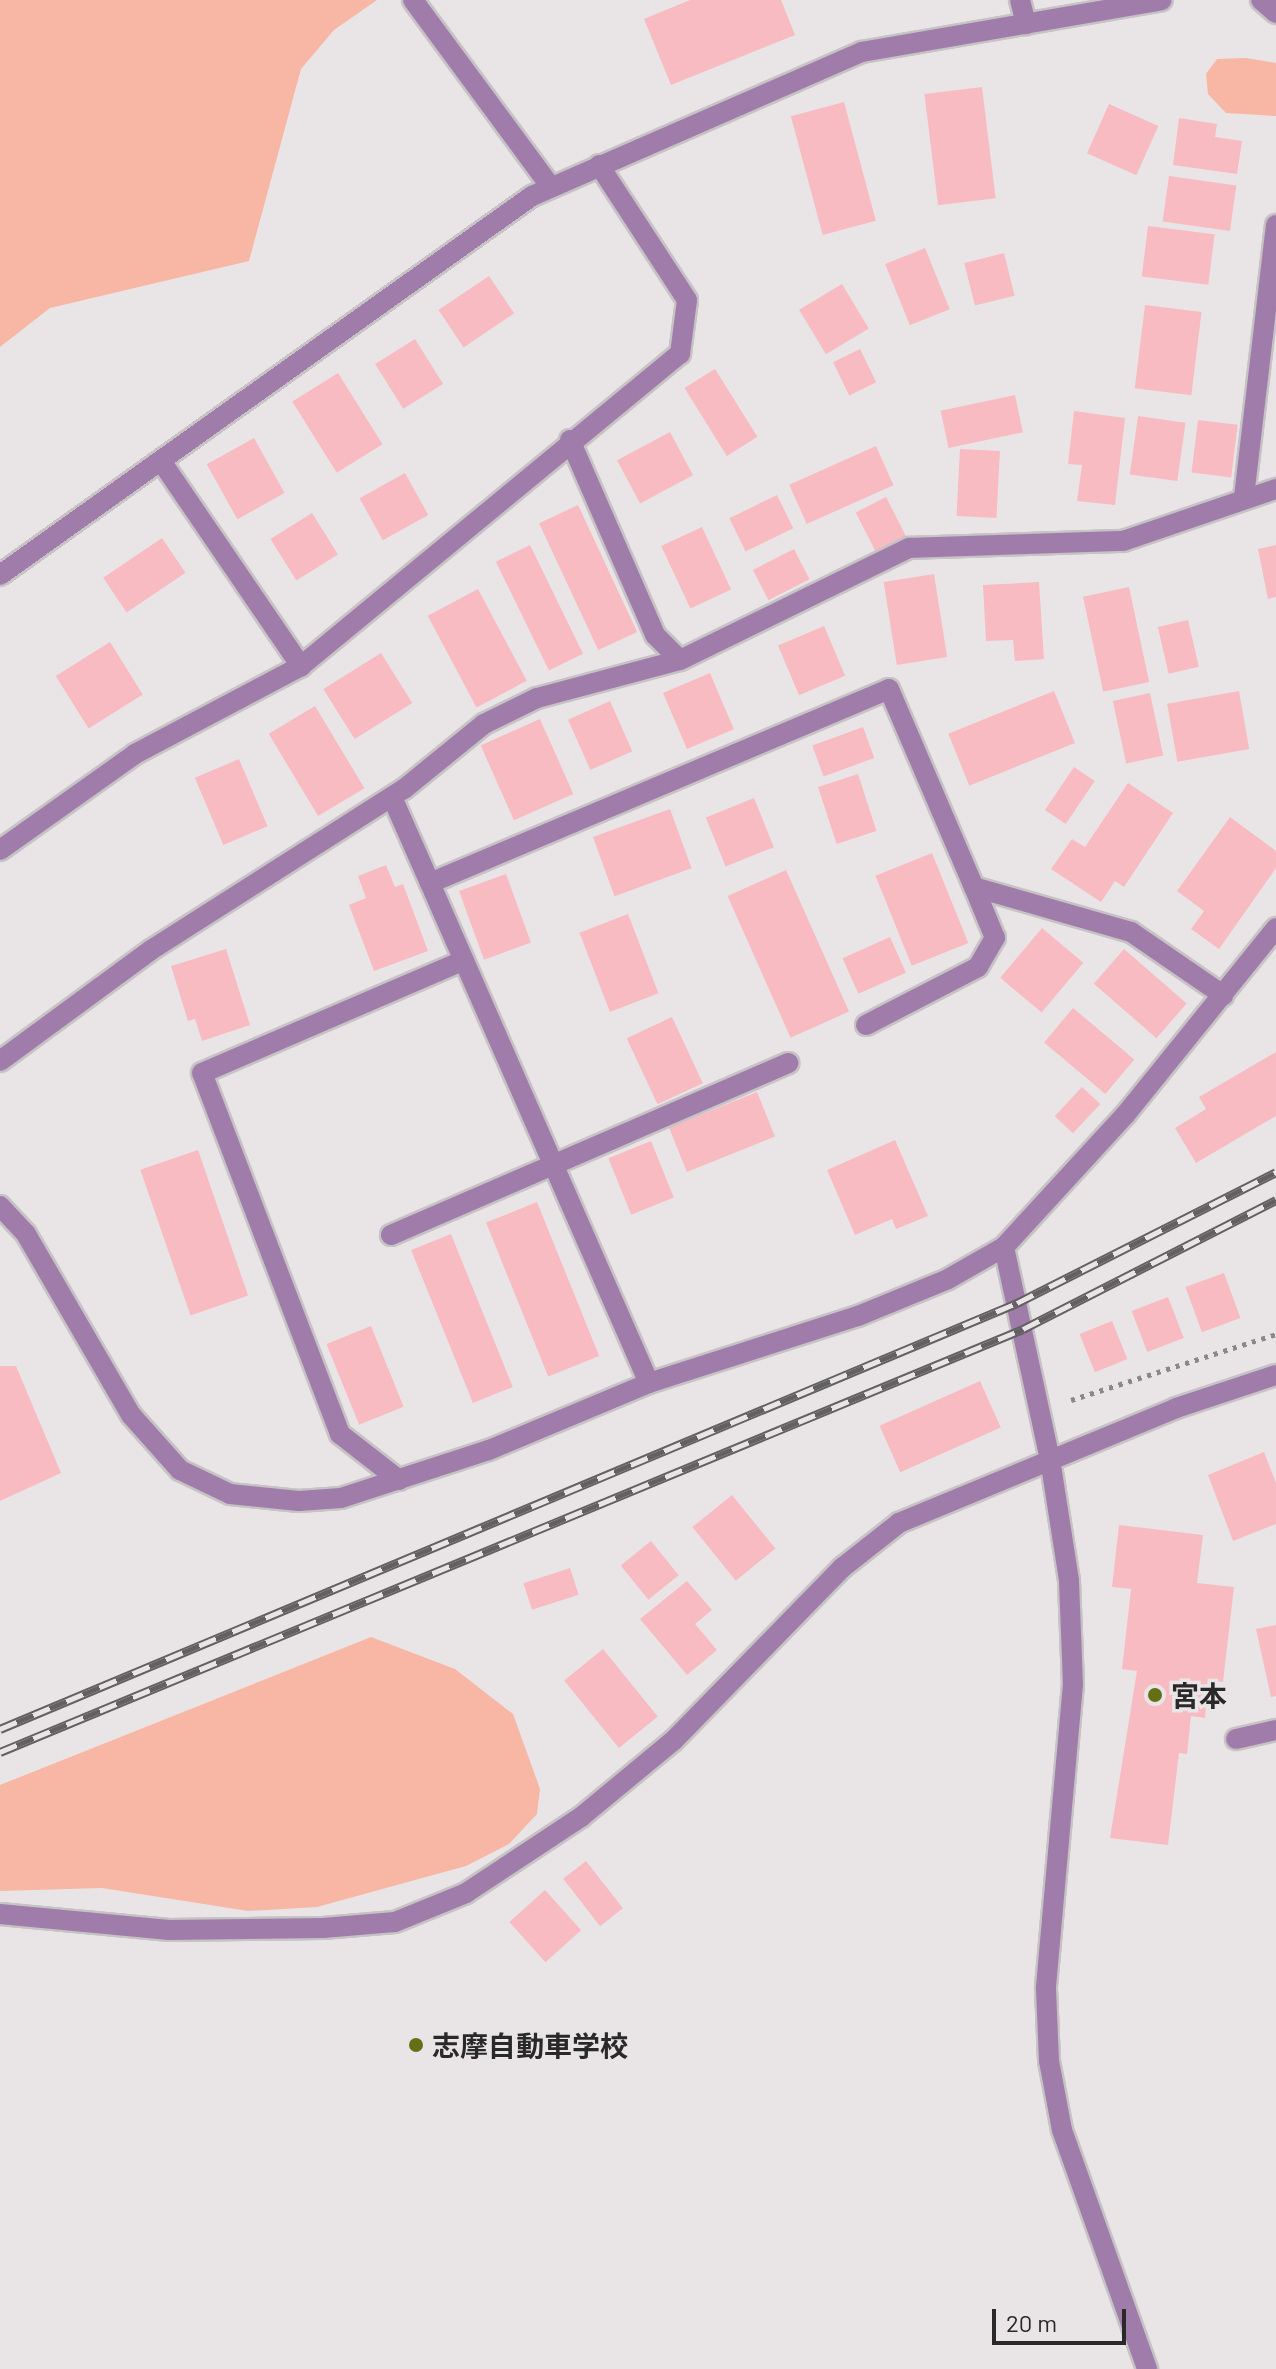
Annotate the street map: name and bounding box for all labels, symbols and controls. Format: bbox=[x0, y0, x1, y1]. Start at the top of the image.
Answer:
place label: 宮本 bbox=[1171, 1678, 1227, 1712]
marker: 宮本 bbox=[1146, 1686, 1164, 1704]
place label: 志摩自動車学校 bbox=[432, 2028, 628, 2062]
marker: 志摩自動車学校 bbox=[407, 2036, 425, 2054]
scale bar bbox=[996, 2293, 1130, 2343]
text: 20 m bbox=[1006, 2308, 1057, 2337]

